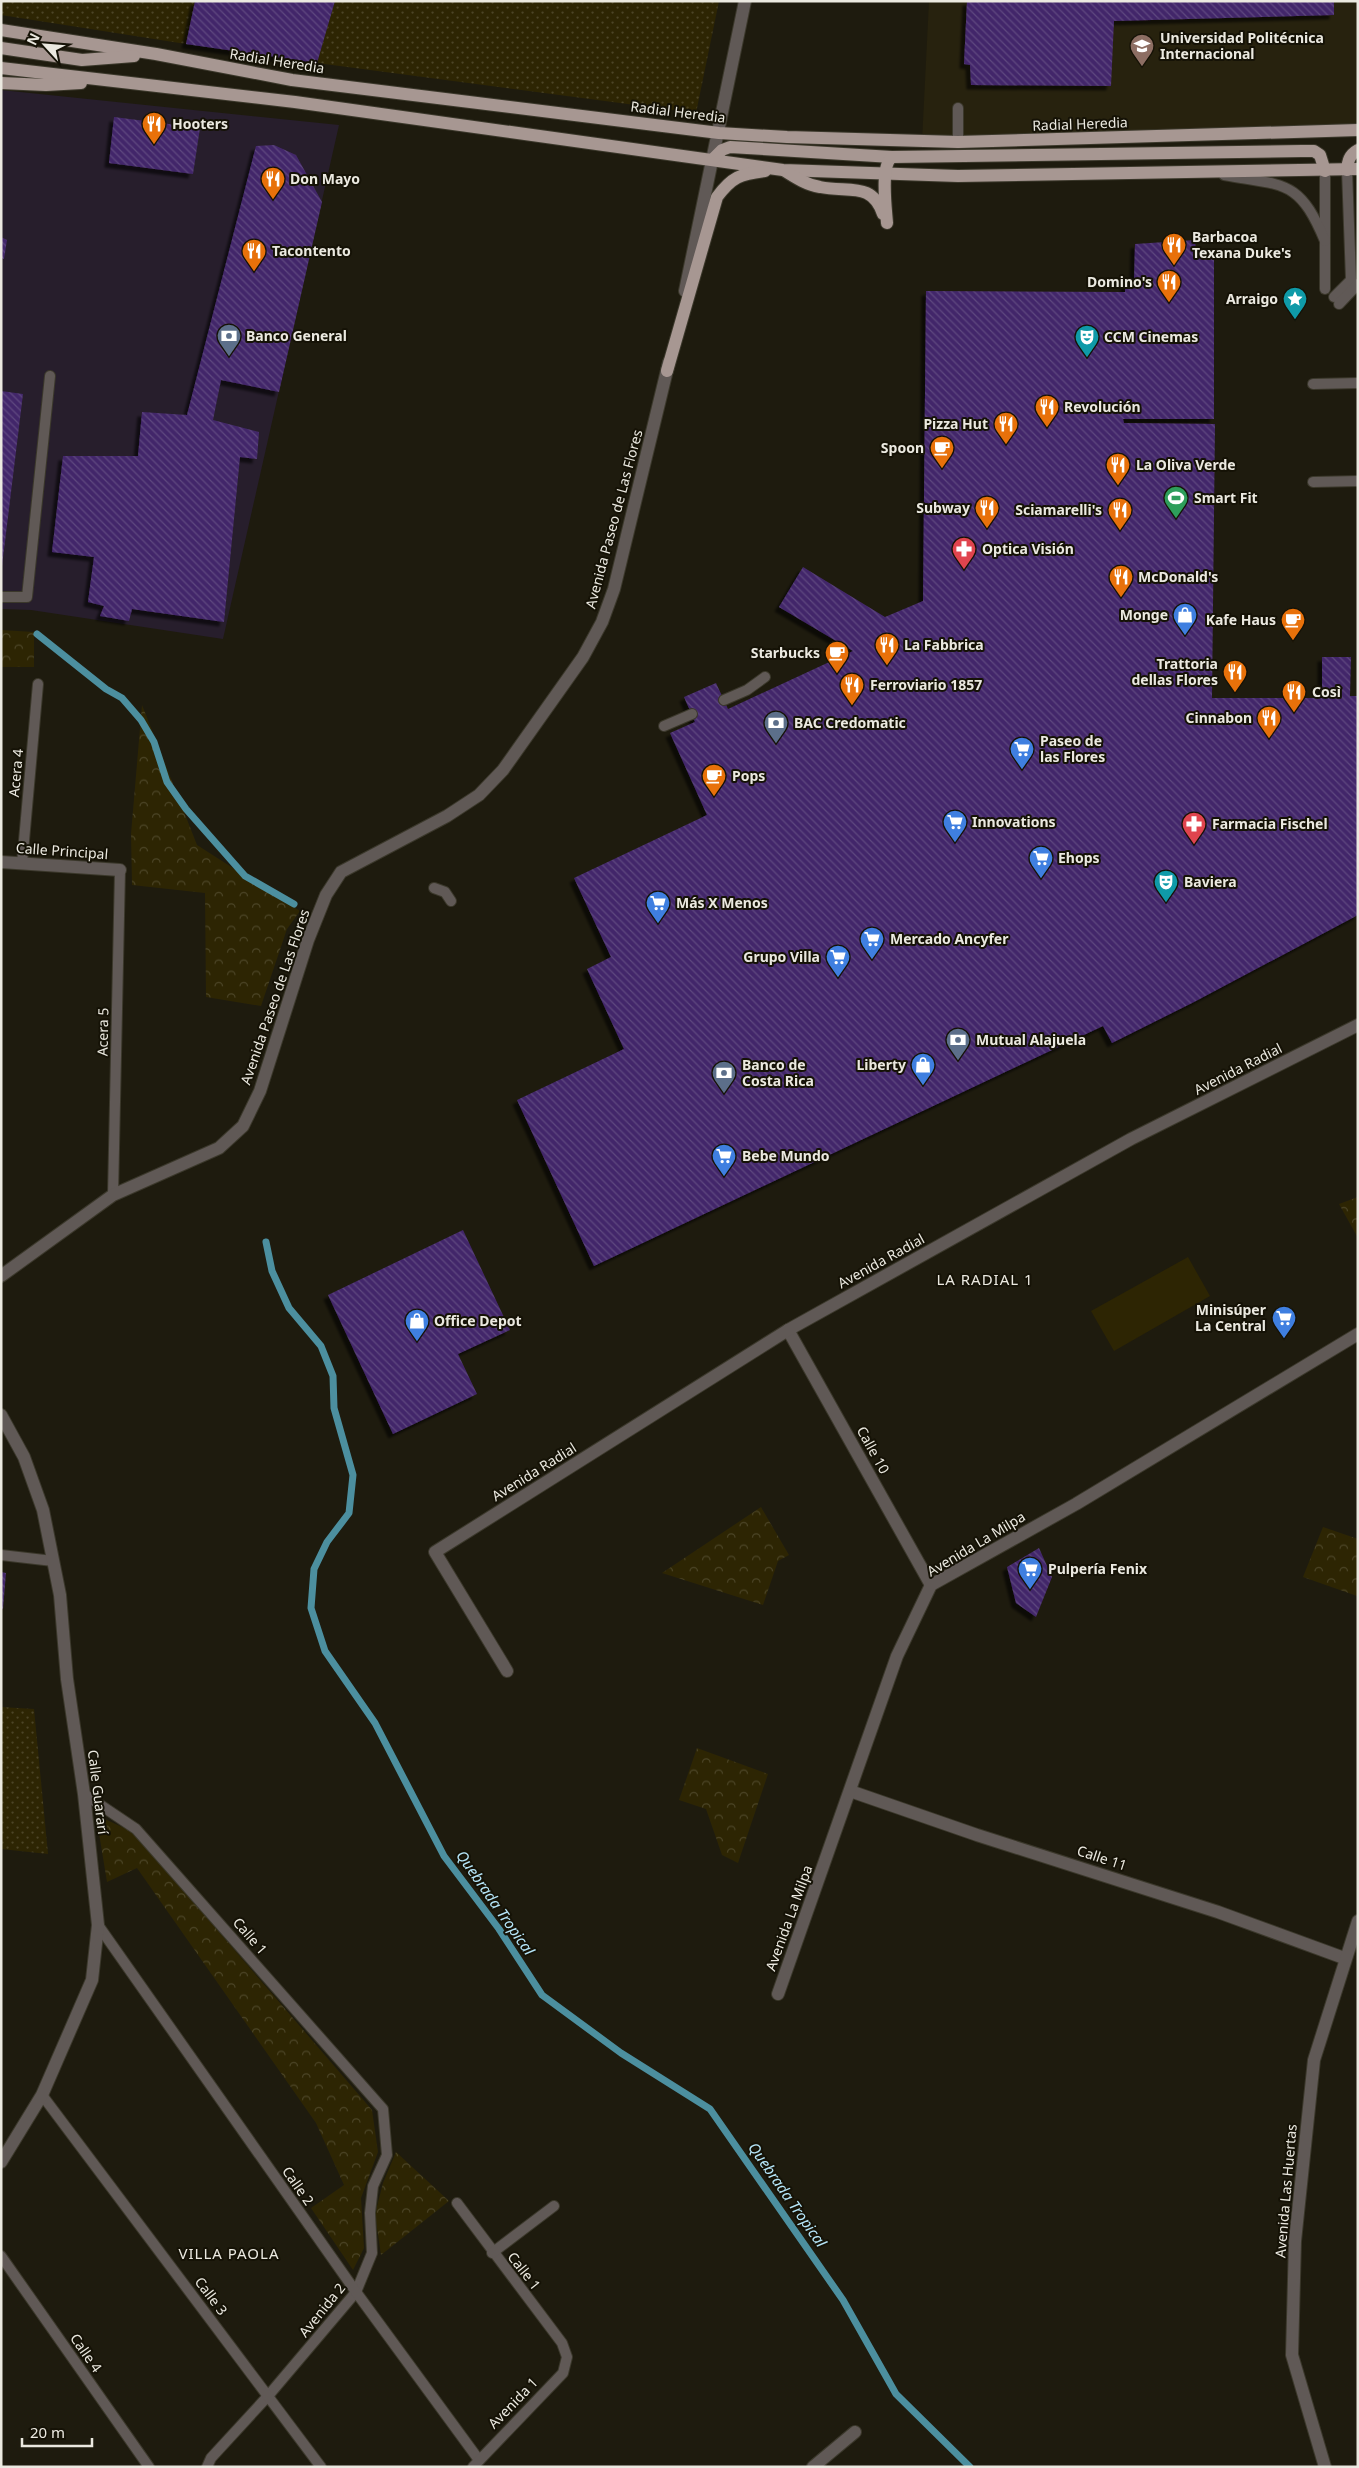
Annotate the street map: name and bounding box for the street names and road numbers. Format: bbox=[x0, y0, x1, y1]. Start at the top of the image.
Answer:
street label: Radial Heredia bbox=[228, 44, 326, 77]
street label: Radial Heredia bbox=[629, 96, 727, 127]
street label: Radial Heredia bbox=[1032, 112, 1128, 135]
street label: Avenida Paseo de Las Flores bbox=[580, 427, 647, 610]
street label: Acera 4 bbox=[4, 748, 27, 798]
street label: Calle Principal bbox=[15, 838, 109, 863]
street label: Avenida Paseo de Las Flores bbox=[236, 906, 314, 1087]
street label: Acera 5 bbox=[93, 1008, 112, 1056]
street label: Avenida Radial bbox=[1190, 1038, 1285, 1099]
street label: Avenida Radial bbox=[834, 1229, 928, 1292]
street label: Calle 10 bbox=[853, 1423, 894, 1477]
street label: Avenida Radial bbox=[488, 1438, 580, 1505]
street label: Avenida La Milpa bbox=[923, 1507, 1028, 1580]
street label: Calle Guararí bbox=[84, 1749, 113, 1836]
street label: Calle 11 bbox=[1075, 1841, 1130, 1875]
street label: Avenida La Milpa bbox=[761, 1862, 817, 1973]
street label: Calle 1 bbox=[229, 1913, 272, 1958]
street label: Avenida Las Huertas bbox=[1270, 2123, 1301, 2259]
street label: Calle 2 bbox=[278, 2162, 319, 2209]
street label: Calle 1 bbox=[504, 2248, 545, 2294]
street label: Calle 3 bbox=[191, 2273, 232, 2319]
street label: Avenida 2 bbox=[294, 2279, 349, 2341]
street label: Calle 4 bbox=[66, 2329, 107, 2376]
street label: Avenida 1 bbox=[483, 2373, 542, 2432]

